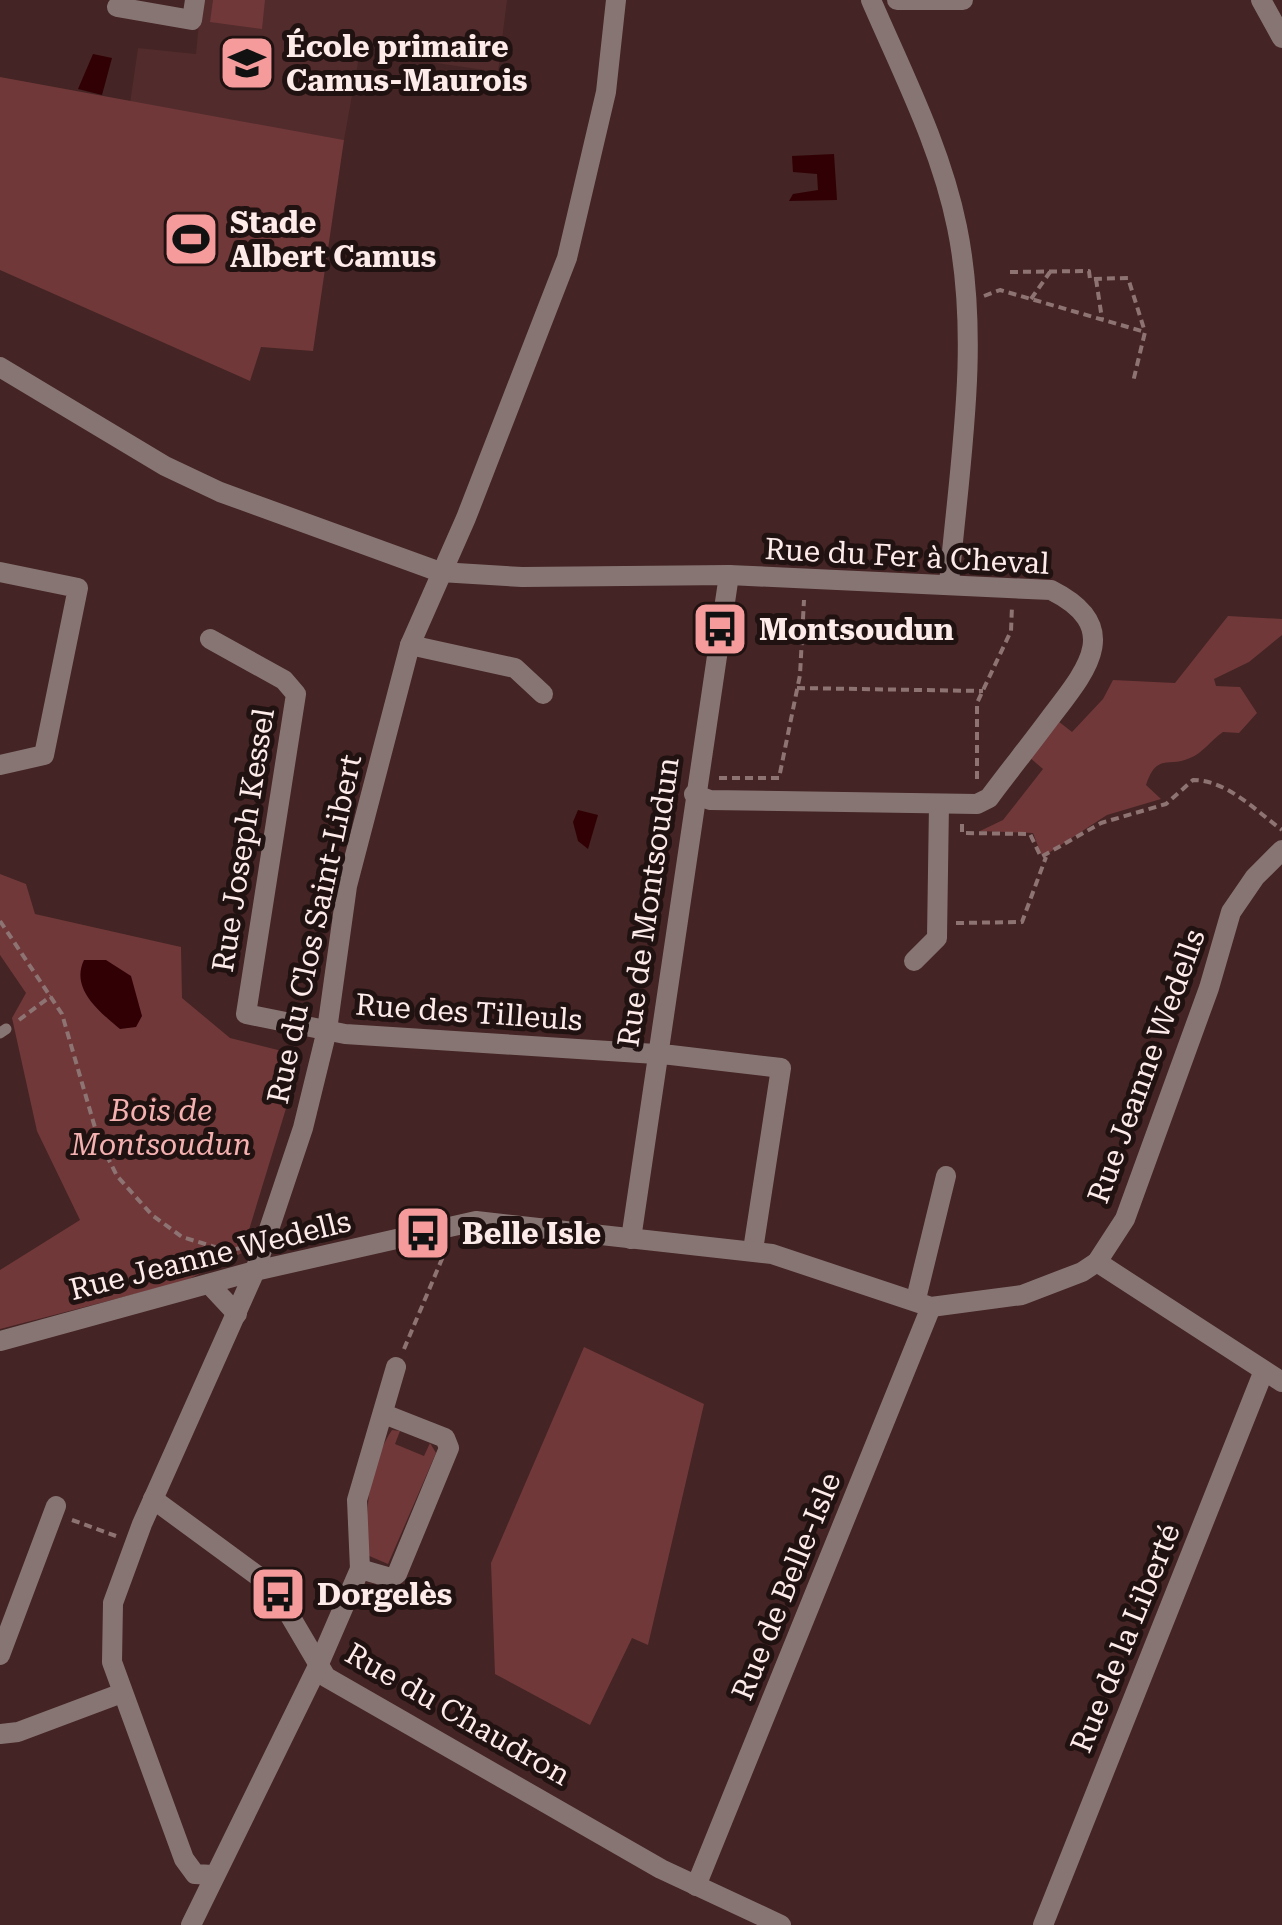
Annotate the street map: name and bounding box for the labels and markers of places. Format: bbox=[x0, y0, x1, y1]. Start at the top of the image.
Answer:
place label: École primaire Camus-Maurois bbox=[286, 28, 527, 98]
school or university icon: École primaire Camus-Maurois bbox=[217, 33, 277, 93]
place label: Stade Albert Camus bbox=[230, 205, 436, 274]
sports icon: Stade Albert Camus bbox=[161, 209, 221, 269]
bus stop icon: Montsoudun bbox=[690, 599, 750, 659]
place label: Montsoudun bbox=[759, 612, 954, 647]
bus stop icon: Belle Isle bbox=[393, 1203, 453, 1263]
place label: Belle Isle bbox=[462, 1216, 601, 1251]
bus stop icon: Dorgelès bbox=[248, 1564, 308, 1624]
place label: Dorgelès bbox=[317, 1577, 452, 1612]

